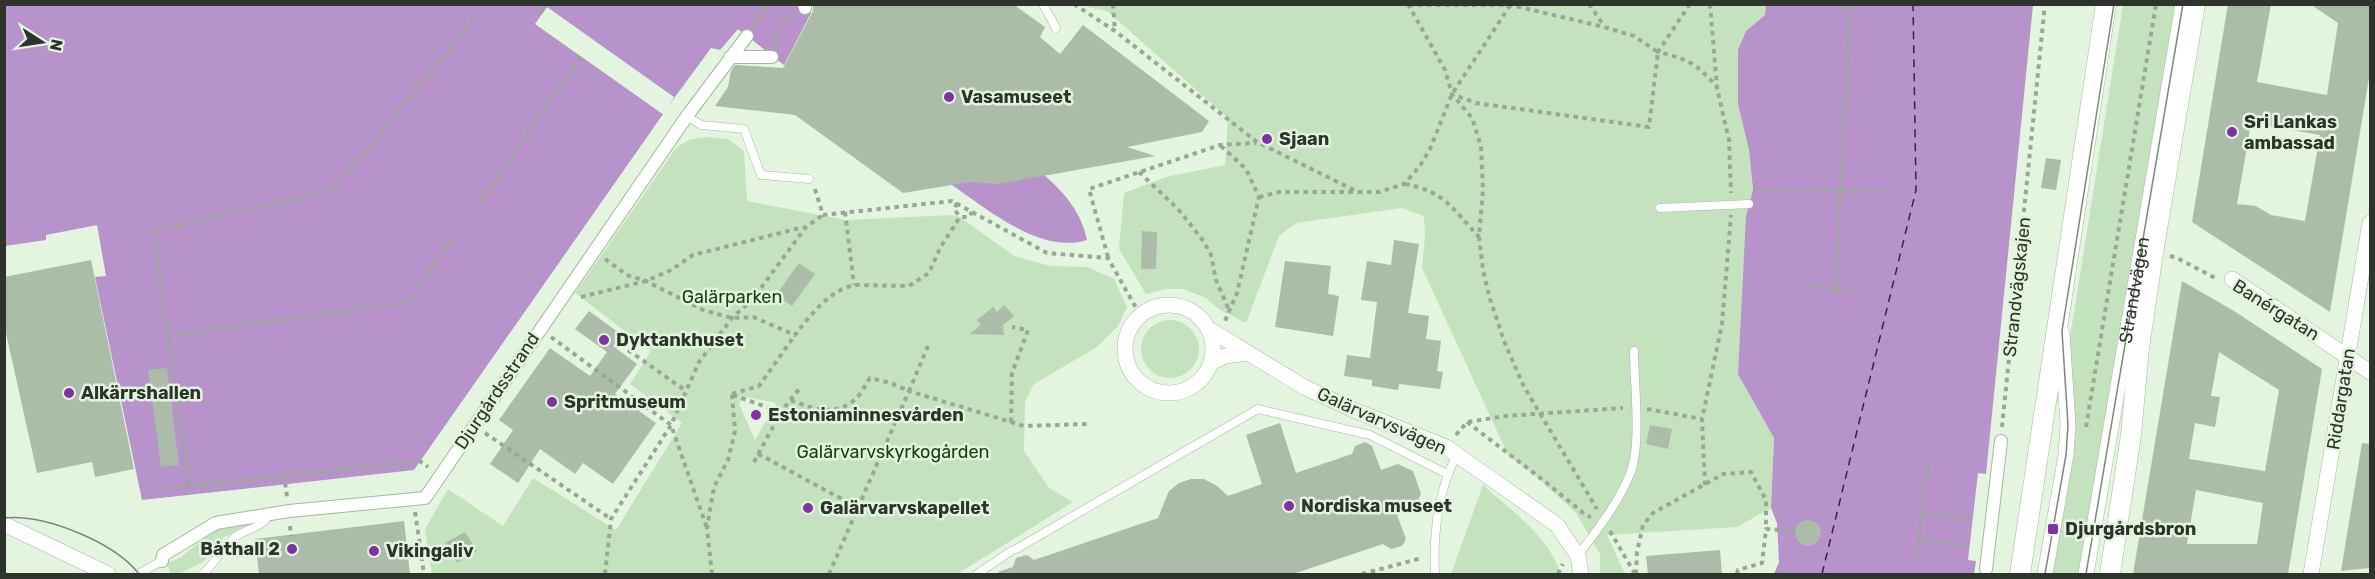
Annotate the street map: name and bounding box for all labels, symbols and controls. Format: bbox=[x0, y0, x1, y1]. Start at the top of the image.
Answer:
north arrow bbox=[12, 12, 72, 72]
text: N bbox=[46, 37, 67, 53]
place label: Vasamuseet bbox=[961, 86, 1071, 108]
marker: Vasamuseet bbox=[942, 90, 956, 104]
place label: Sri Lankas ambassad bbox=[2244, 111, 2337, 154]
marker: Sri Lankas ambassad bbox=[2225, 125, 2239, 139]
place label: Sjaan bbox=[1279, 128, 1329, 150]
marker: Sjaan bbox=[1260, 132, 1274, 146]
street label: Strandvägskajen bbox=[1999, 216, 2035, 358]
street label: Strandvägen bbox=[2114, 235, 2154, 345]
street label: Banérgatan bbox=[2229, 275, 2323, 345]
park label: Galärparken bbox=[682, 286, 782, 308]
street label: Djurgårdsstrand bbox=[450, 328, 544, 454]
place label: Dyktankhuset bbox=[616, 329, 744, 351]
marker: Dyktankhuset bbox=[597, 333, 611, 347]
street label: Riddargatan bbox=[2322, 347, 2360, 451]
place label: Alkärrshallen bbox=[81, 382, 201, 404]
street label: Galärvarvsvägen bbox=[1314, 383, 1450, 459]
marker: Alkärrshallen bbox=[62, 386, 76, 400]
place label: Spritmuseum bbox=[564, 391, 686, 413]
marker: Spritmuseum bbox=[545, 395, 559, 409]
place label: Estoniaminnesvården bbox=[768, 404, 964, 426]
marker: Estoniaminnesvården bbox=[749, 408, 763, 422]
park label: Galärvarvskyrkogården bbox=[797, 441, 989, 463]
place label: Nordiska museet bbox=[1301, 495, 1452, 517]
place label: Galärvarvskapellet bbox=[820, 497, 989, 519]
marker: Nordiska museet bbox=[1282, 499, 1296, 513]
marker: Galärvarvskapellet bbox=[801, 501, 815, 515]
place label: Djurgårdsbron bbox=[2065, 518, 2196, 540]
marker: Djurgårdsbron bbox=[2046, 522, 2060, 536]
place label: Båthall 2 bbox=[200, 538, 280, 560]
place label: Vikingaliv bbox=[386, 540, 474, 562]
marker: Båthall 2 bbox=[285, 542, 299, 556]
marker: Vikingaliv bbox=[367, 544, 381, 558]

